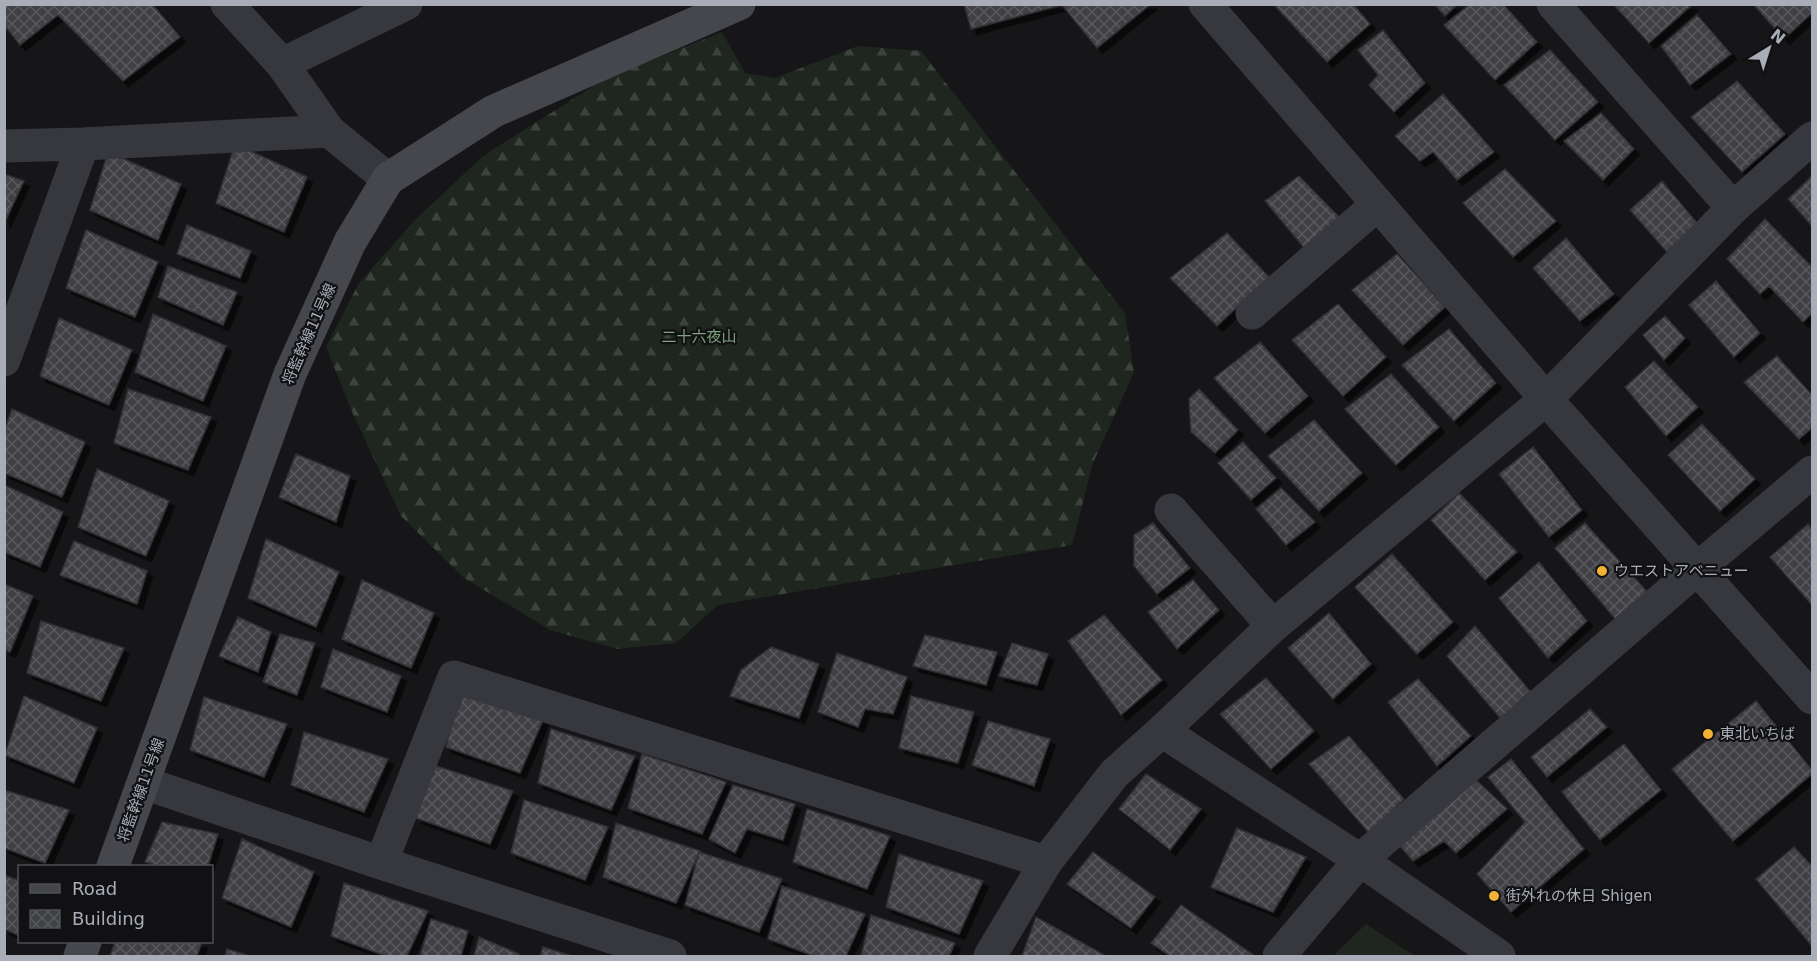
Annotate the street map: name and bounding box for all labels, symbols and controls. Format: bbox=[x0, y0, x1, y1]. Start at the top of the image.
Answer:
north arrow bbox=[1739, 18, 1799, 78]
text: N bbox=[1767, 25, 1789, 48]
street label: 将監幹線11号線 bbox=[279, 281, 339, 387]
park label: 二十六夜山 bbox=[661, 328, 737, 346]
place label: ウエストアベニュー bbox=[1614, 562, 1749, 580]
marker: ウエストアベニュー bbox=[1595, 564, 1609, 578]
place label: 東北いちば bbox=[1720, 725, 1795, 743]
marker: 東北いちば bbox=[1701, 727, 1715, 741]
street label: 将監幹線11号線 bbox=[114, 736, 168, 844]
legend bbox=[18, 865, 213, 943]
text: Road bbox=[72, 878, 117, 899]
place label: 街外れの休日 Shigen bbox=[1506, 887, 1652, 905]
marker: 街外れの休日 Shigen bbox=[1487, 889, 1501, 903]
text: Building bbox=[72, 908, 145, 929]

